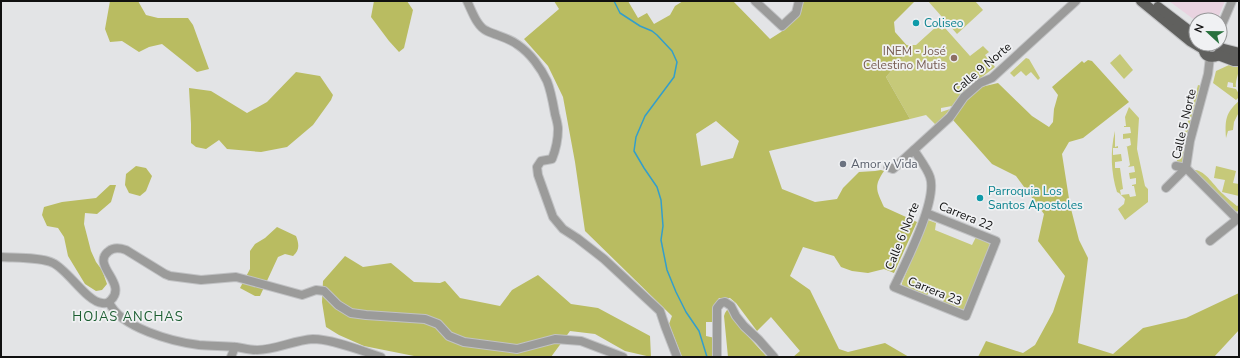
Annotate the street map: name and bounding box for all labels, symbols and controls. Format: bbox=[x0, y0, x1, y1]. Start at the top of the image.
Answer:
north arrow bbox=[1188, 12, 1228, 52]
place label: Coliseo bbox=[924, 15, 964, 31]
marker: Coliseo bbox=[911, 18, 921, 28]
text: N bbox=[1191, 22, 1208, 35]
street label: Calle 9 Norte bbox=[949, 39, 1015, 97]
place label: INEM - José Celestino Mutis bbox=[863, 43, 946, 73]
marker: INEM - José Celestino Mutis bbox=[949, 53, 959, 63]
street label: Calle 5 Norte bbox=[1168, 87, 1200, 161]
place label: Amor y Vida bbox=[851, 156, 918, 172]
marker: Amor y Vida bbox=[838, 159, 848, 169]
place label: Parroquia Los Santos Apostoles bbox=[988, 183, 1083, 213]
marker: Parroquia Los Santos Apostoles bbox=[975, 193, 985, 203]
street label: Carrera 22 bbox=[936, 198, 996, 234]
street label: Calle 6 Norte bbox=[881, 200, 923, 272]
street label: Carrera 23 bbox=[905, 273, 965, 309]
district label: HOJAS ANCHAS bbox=[72, 308, 184, 326]

